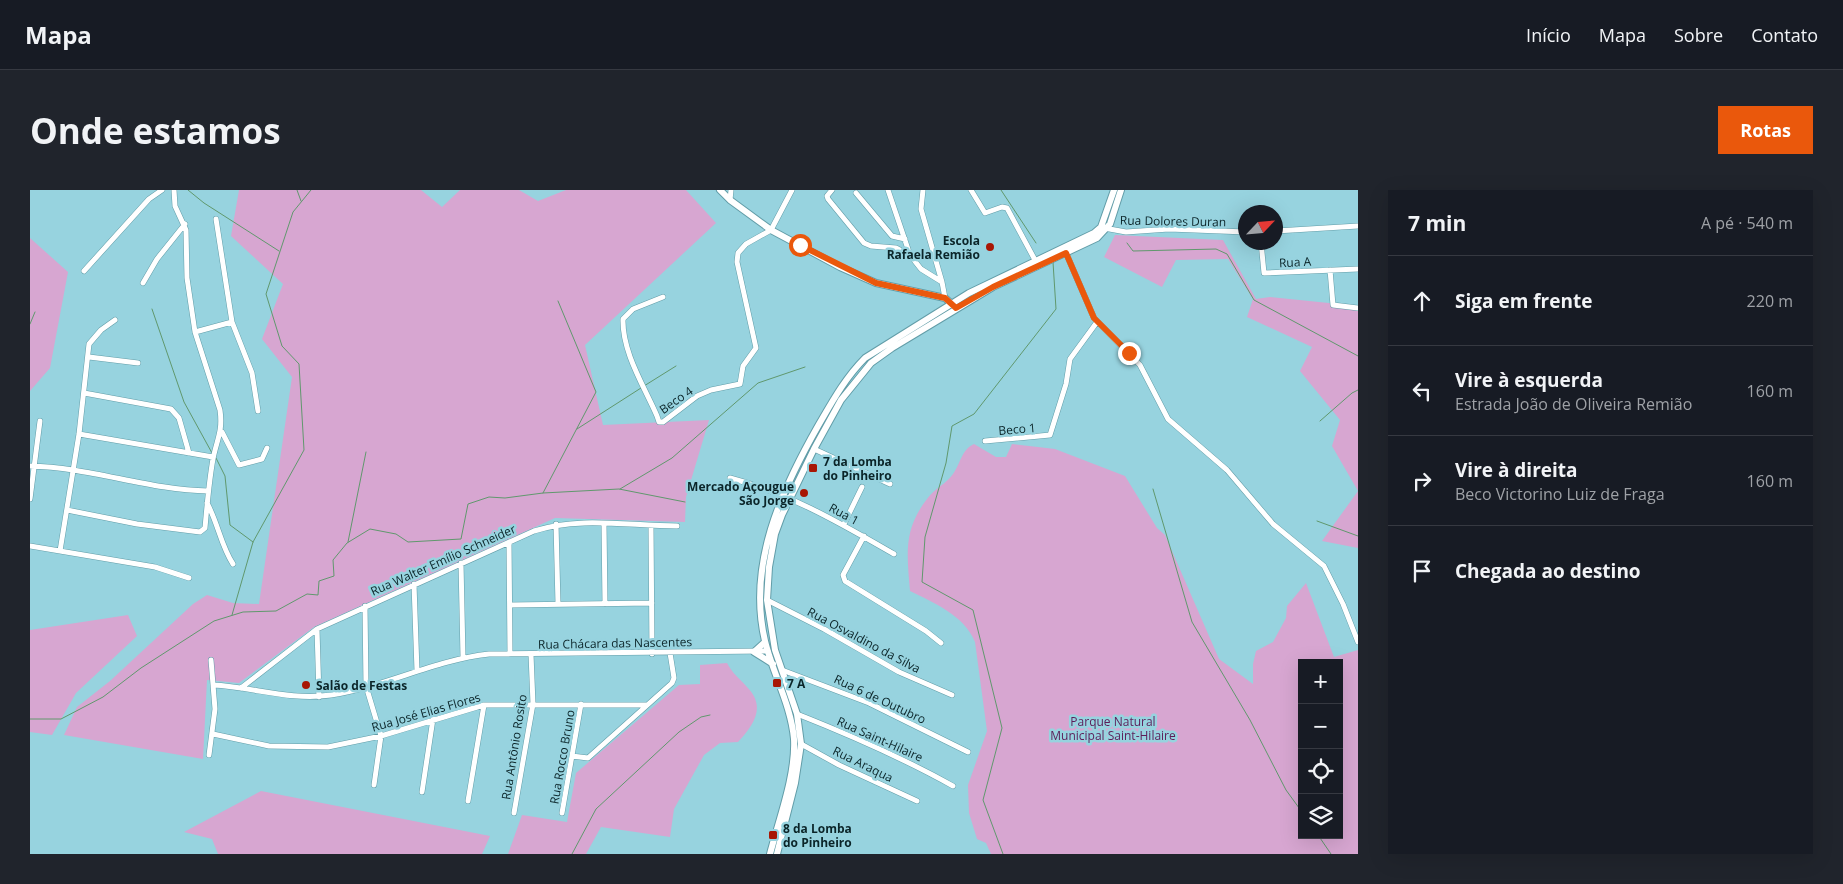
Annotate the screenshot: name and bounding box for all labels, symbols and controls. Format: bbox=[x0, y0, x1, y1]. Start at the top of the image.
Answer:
text: Mapa bbox=[25, 18, 92, 51]
text: Início bbox=[1526, 23, 1571, 47]
text: Mapa bbox=[1599, 23, 1646, 47]
text: Sobre bbox=[1674, 23, 1723, 47]
text: Contato bbox=[1751, 23, 1818, 47]
button: Rotas bbox=[1718, 106, 1813, 154]
text: Onde estamos bbox=[30, 107, 281, 154]
north arrow bbox=[1238, 205, 1283, 250]
text: 7 min bbox=[1408, 209, 1466, 237]
street label: Rua Dolores Duran bbox=[1120, 212, 1226, 230]
text: A pé · 540 m bbox=[1701, 212, 1793, 234]
place label: Escola Rafaela Remião bbox=[887, 232, 980, 263]
route start bbox=[789, 234, 812, 257]
marker: Escola Rafaela Remião bbox=[984, 241, 996, 253]
street label: Rua A bbox=[1279, 253, 1312, 271]
icon: ahead bbox=[1408, 287, 1436, 315]
text: Siga em frente bbox=[1455, 288, 1592, 314]
text: 220 m bbox=[1747, 290, 1793, 312]
route end bbox=[1118, 342, 1141, 365]
text: Vire à esquerda bbox=[1455, 367, 1603, 393]
icon: left bbox=[1408, 377, 1436, 405]
text: 160 m bbox=[1747, 380, 1793, 402]
street label: Beco 4 bbox=[656, 382, 696, 418]
text: Estrada João de Oliveira Remião bbox=[1455, 393, 1692, 415]
street label: Beco 1 bbox=[998, 419, 1036, 439]
place label: 7 da Lomba do Pinheiro bbox=[823, 453, 892, 484]
text: Vire à direita bbox=[1455, 457, 1578, 483]
marker: 7 da Lomba do Pinheiro bbox=[807, 462, 819, 474]
icon: right bbox=[1408, 467, 1436, 495]
text: 160 m bbox=[1747, 470, 1793, 492]
place label: Mercado Açougue São Jorge bbox=[687, 478, 794, 509]
text: Beco Victorino Luiz de Fraga bbox=[1455, 483, 1665, 505]
marker: Mercado Açougue São Jorge bbox=[798, 487, 810, 499]
street label: Rua 1 bbox=[826, 499, 862, 529]
street label: Rua Walter Emílio Schneider bbox=[368, 520, 518, 600]
icon: arrive bbox=[1408, 557, 1436, 585]
text: Chegada ao destino bbox=[1455, 558, 1641, 584]
street label: Rua Osvaldino da Silva bbox=[804, 603, 924, 677]
street label: Rua Chácara das Nascentes bbox=[538, 633, 692, 653]
map controls bbox=[1298, 659, 1343, 839]
button: + bbox=[1298, 659, 1343, 704]
street label: Rua 6 de Outubro bbox=[831, 670, 929, 728]
place label: 7 A bbox=[787, 675, 806, 692]
place label: Salão de Festas bbox=[316, 677, 407, 694]
marker: 7 A bbox=[771, 677, 783, 689]
marker: Salão de Festas bbox=[300, 679, 312, 691]
street label: Rua José Elias Flores bbox=[370, 688, 483, 736]
street label: Rua Antônio Rosito bbox=[497, 693, 531, 801]
button: − bbox=[1298, 704, 1343, 749]
street label: Rua Rocco Bruno bbox=[545, 708, 579, 806]
street label: Rua Saint-Hilaire bbox=[834, 712, 926, 766]
park label: Parque Natural Municipal Saint-Hilaire bbox=[1050, 713, 1176, 744]
street label: Rua Araqua bbox=[830, 742, 896, 786]
button: locate bbox=[1298, 749, 1343, 794]
button: layers bbox=[1298, 794, 1343, 839]
place label: 8 da Lomba do Pinheiro bbox=[783, 820, 852, 851]
marker: 8 da Lomba do Pinheiro bbox=[767, 829, 779, 841]

